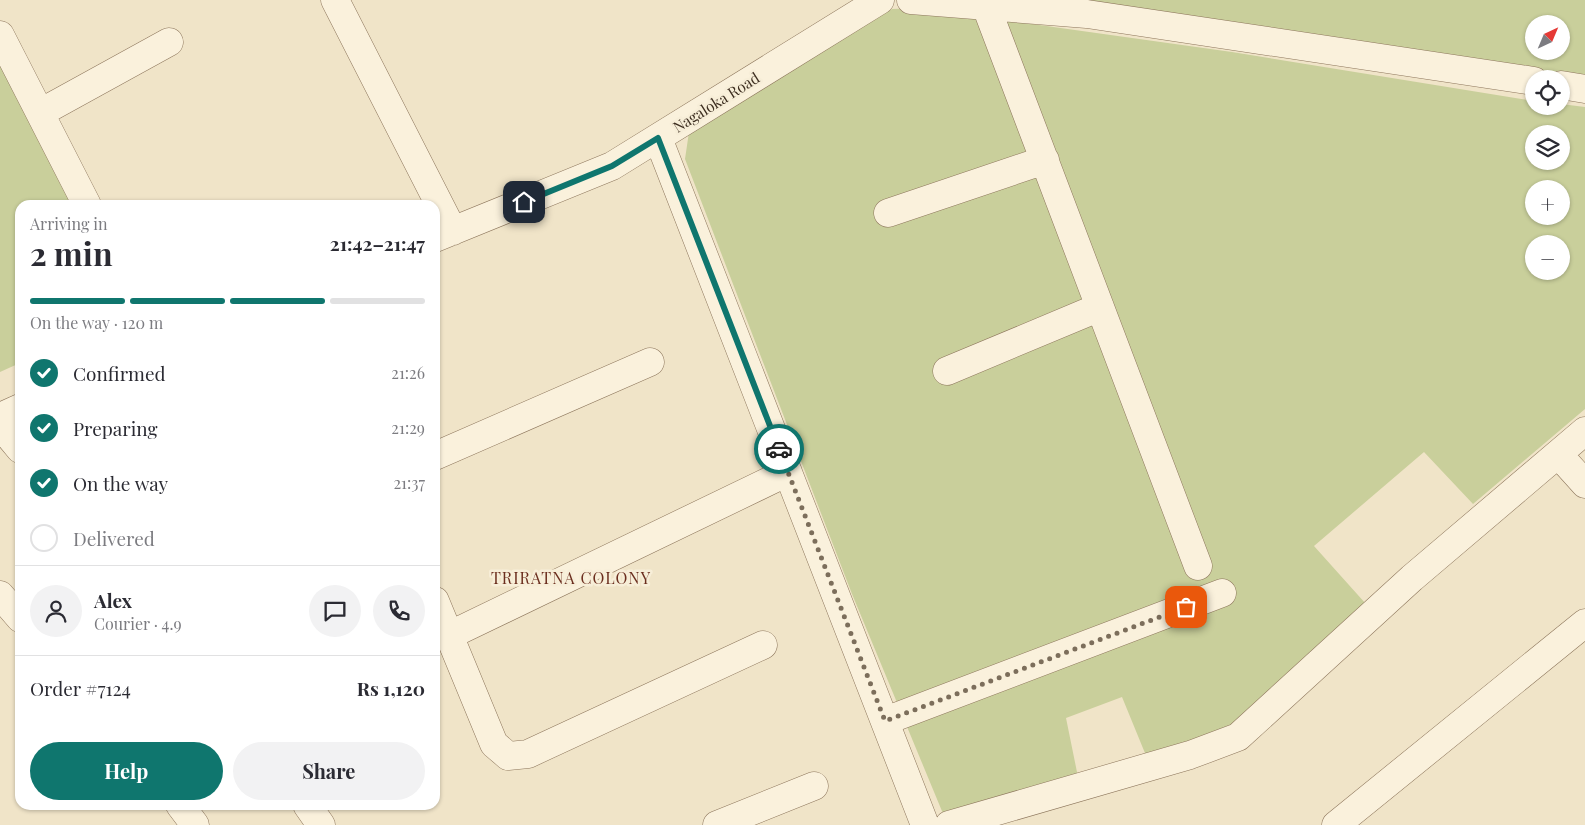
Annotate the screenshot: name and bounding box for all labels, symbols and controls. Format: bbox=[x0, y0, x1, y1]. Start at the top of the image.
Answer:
north arrow bbox=[1525, 15, 1570, 60]
map controls bbox=[1525, 15, 1570, 280]
street label: Nagaloka Road bbox=[669, 67, 763, 137]
button: locate bbox=[1525, 70, 1570, 115]
button: layers bbox=[1525, 125, 1570, 170]
button: + bbox=[1525, 180, 1570, 225]
pin bbox=[503, 181, 545, 223]
icon: home bbox=[510, 188, 538, 216]
text: Arriving in bbox=[30, 213, 108, 234]
text: 21:42–21:47 bbox=[330, 230, 425, 256]
text: 2 min bbox=[30, 231, 113, 274]
button: − bbox=[1525, 235, 1570, 280]
text: On the way · 120 m bbox=[30, 312, 163, 333]
icon: check bbox=[30, 359, 58, 387]
text: Confirmed bbox=[73, 360, 166, 386]
text: 21:26 bbox=[391, 362, 425, 383]
icon: check bbox=[30, 414, 58, 442]
text: Preparing bbox=[73, 415, 158, 441]
text: 21:29 bbox=[391, 417, 425, 438]
courier bbox=[754, 424, 804, 474]
icon: car bbox=[765, 435, 793, 463]
icon: check bbox=[30, 469, 58, 497]
text: On the way bbox=[73, 470, 168, 496]
text: 21:37 bbox=[393, 472, 425, 493]
text: Delivered bbox=[73, 525, 155, 551]
district label: TRIRATNA COLONY bbox=[491, 567, 651, 588]
button: person bbox=[30, 585, 82, 637]
button: chat bbox=[309, 585, 361, 637]
button: phone bbox=[373, 585, 425, 637]
pin bbox=[1165, 586, 1207, 628]
text: Alex bbox=[94, 587, 132, 613]
icon: bag bbox=[1172, 593, 1200, 621]
text: Courier · 4.9 bbox=[94, 613, 182, 634]
text: Order #7124 bbox=[30, 675, 131, 701]
text: Rs 1,120 bbox=[357, 675, 425, 701]
button: Help bbox=[30, 742, 223, 800]
button: Share bbox=[233, 742, 425, 800]

